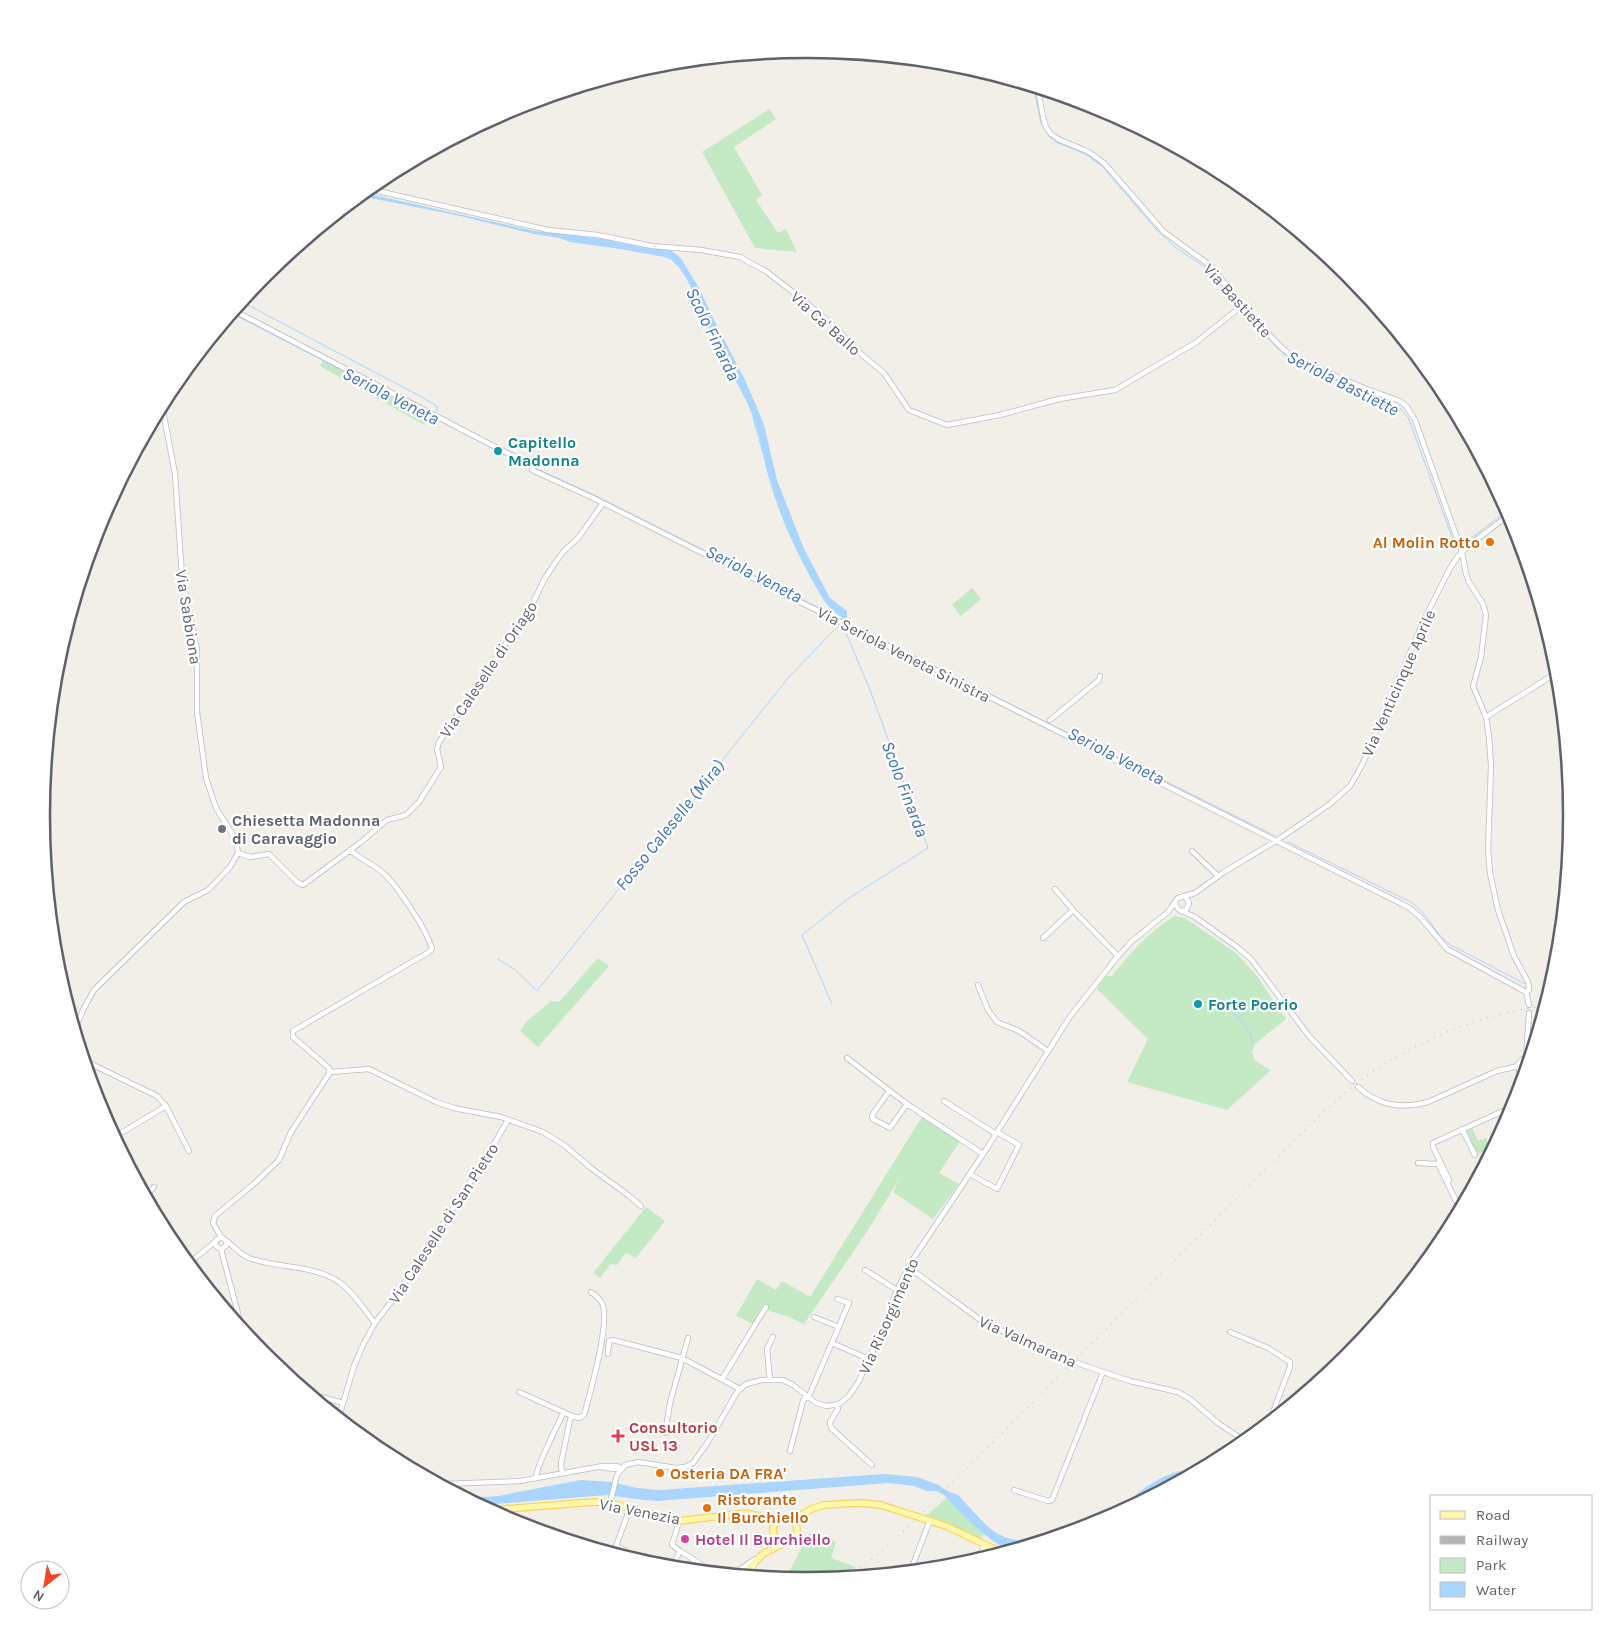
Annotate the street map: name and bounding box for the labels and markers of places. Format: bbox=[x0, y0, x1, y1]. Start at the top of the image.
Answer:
place label: Capitello Madonna bbox=[508, 433, 580, 470]
marker: Capitello Madonna bbox=[492, 445, 504, 457]
place label: Al Molin Rotto bbox=[1373, 533, 1480, 552]
marker: Al Molin Rotto bbox=[1484, 536, 1496, 548]
place label: Chiesetta Madonna di Caravaggio bbox=[232, 811, 380, 848]
marker: Chiesetta Madonna di Caravaggio bbox=[216, 823, 228, 835]
place label: Forte Poerio bbox=[1208, 995, 1298, 1014]
marker: Forte Poerio bbox=[1192, 998, 1204, 1010]
place label: Consultorio USL 13 bbox=[629, 1418, 717, 1455]
marker: Consultorio USL 13 bbox=[611, 1429, 625, 1443]
place label: Osteria DA FRA' bbox=[670, 1464, 786, 1483]
marker: Osteria DA FRA' bbox=[654, 1467, 666, 1479]
place label: Ristorante Il Burchiello bbox=[717, 1490, 808, 1527]
marker: Ristorante Il Burchiello bbox=[701, 1502, 713, 1514]
place label: Hotel Il Burchiello bbox=[695, 1530, 831, 1549]
marker: Hotel Il Burchiello bbox=[679, 1533, 691, 1545]

